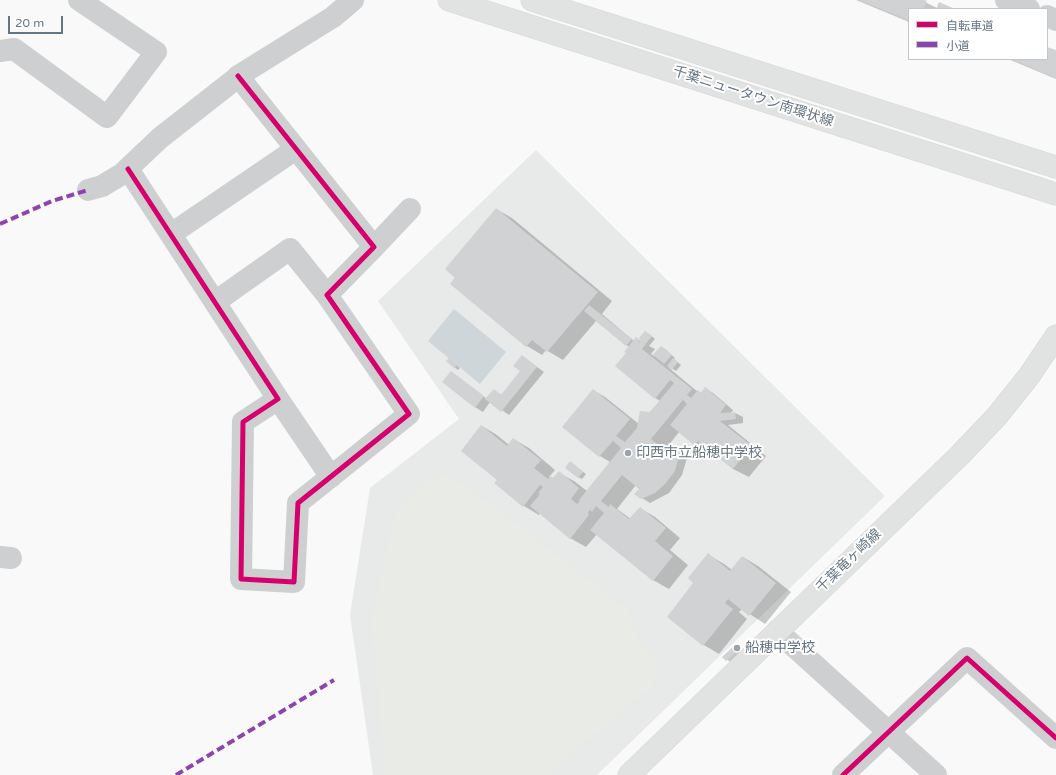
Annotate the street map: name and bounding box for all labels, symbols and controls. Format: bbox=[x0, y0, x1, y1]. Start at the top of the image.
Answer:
scale bar bbox=[10, 8, 65, 34]
legend bbox=[908, 8, 1048, 60]
text: 20 m bbox=[15, 16, 44, 30]
text: 自転車道 bbox=[946, 19, 994, 33]
text: 小道 bbox=[946, 39, 970, 53]
street label: 千葉ニュータウン南環状線 bbox=[671, 63, 835, 131]
place label: 印西市立船穂中学校 bbox=[636, 445, 762, 461]
marker: 印西市立船穂中学校 bbox=[623, 448, 633, 458]
street label: 千葉竜ヶ崎線 bbox=[813, 526, 885, 596]
place label: 船穂中学校 bbox=[745, 640, 815, 656]
marker: 船穂中学校 bbox=[732, 643, 742, 653]

